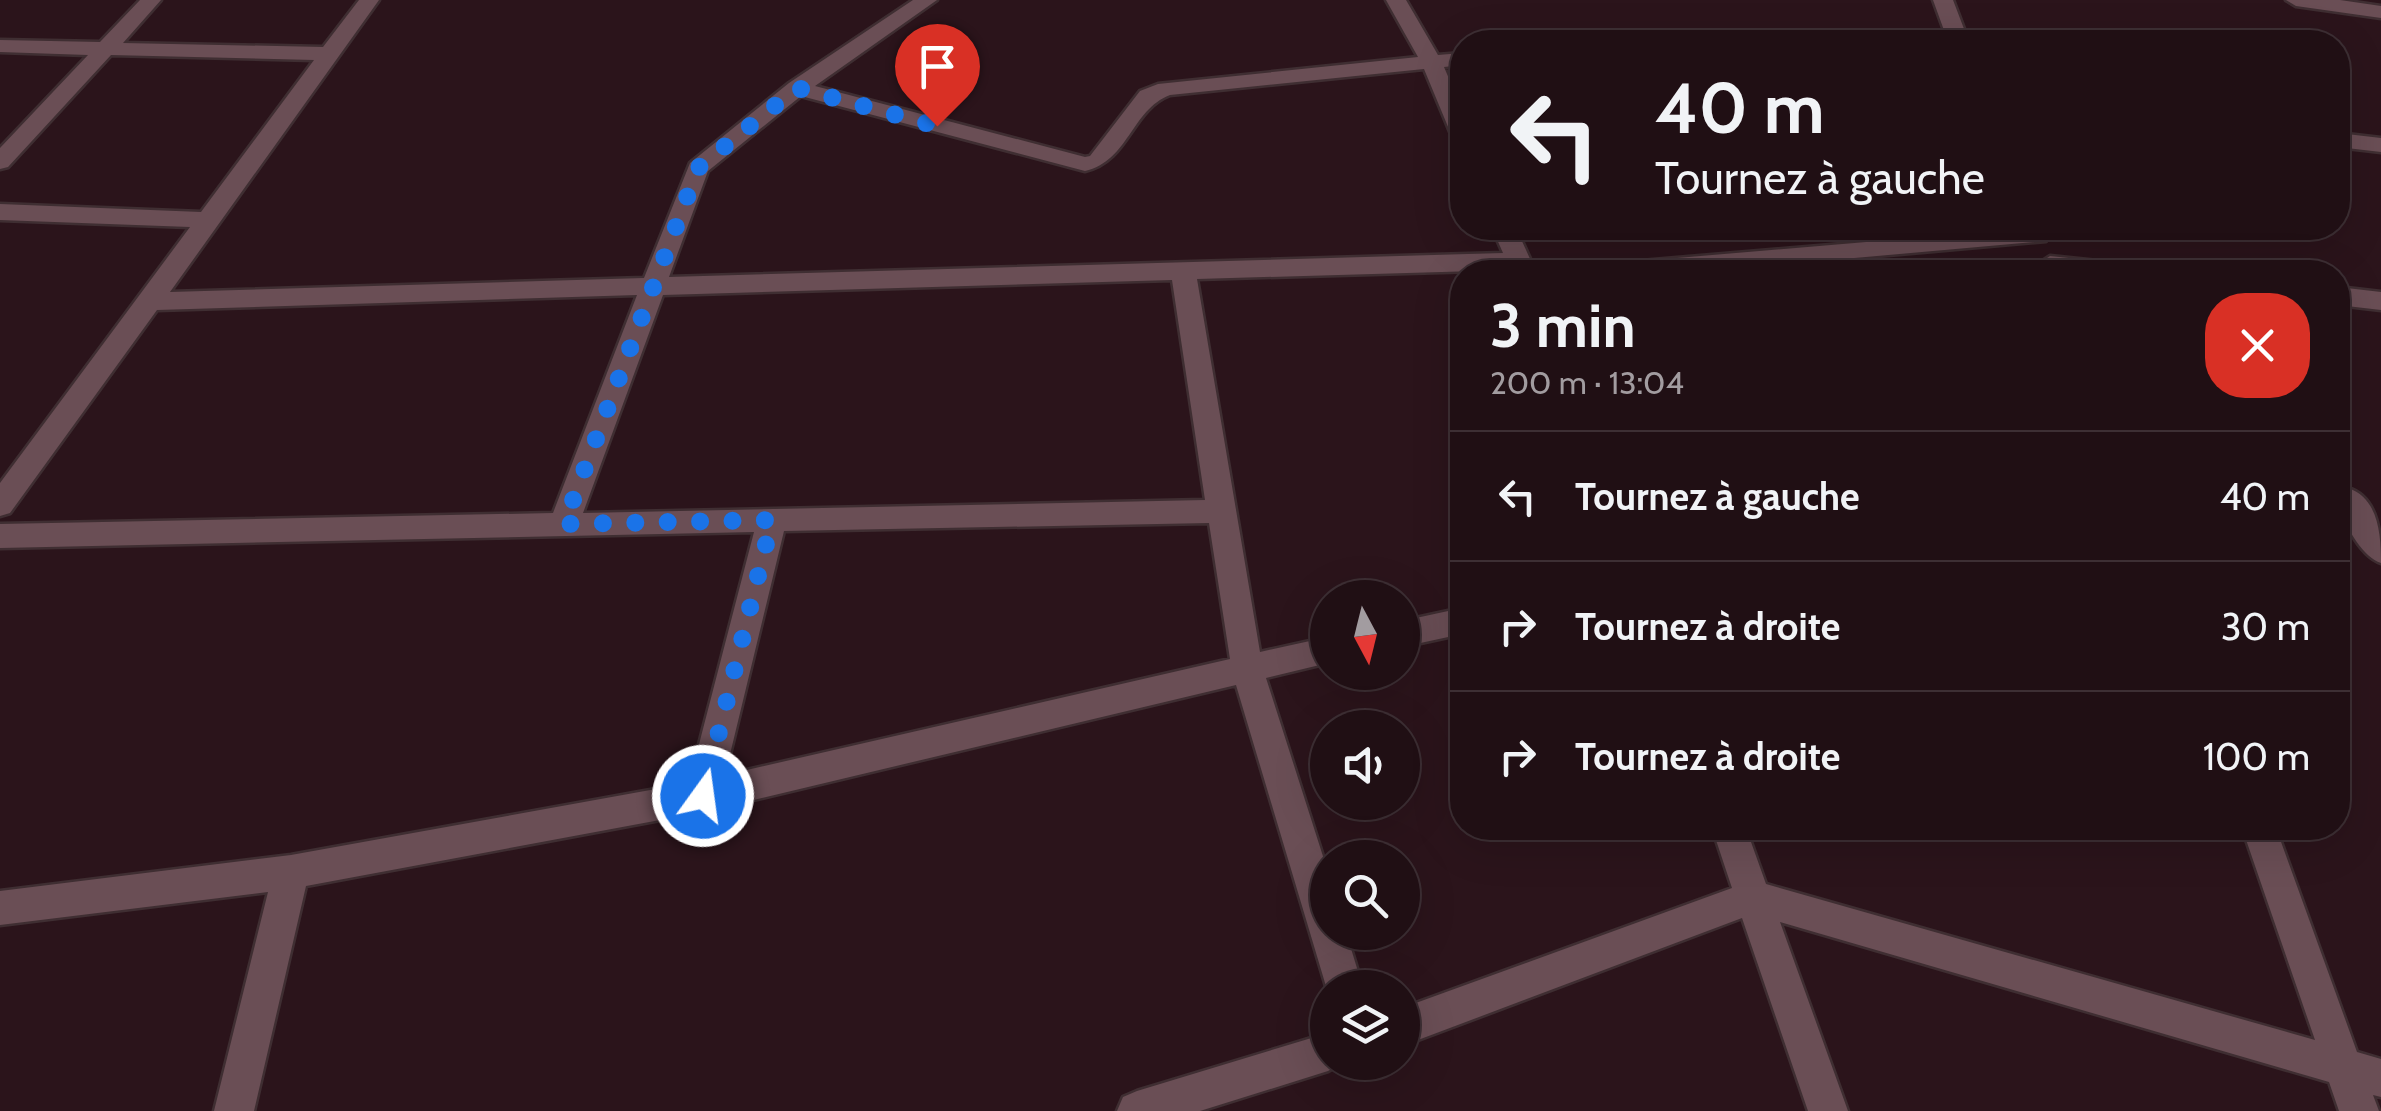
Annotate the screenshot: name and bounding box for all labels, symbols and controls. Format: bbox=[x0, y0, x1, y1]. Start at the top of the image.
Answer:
pin bbox=[895, 24, 980, 127]
icon: arrive bbox=[910, 39, 965, 94]
text: 40 m bbox=[1655, 65, 1824, 151]
icon: left bbox=[1490, 70, 1620, 200]
text: Tournez à gauche bbox=[1655, 151, 1985, 205]
text: 3 min bbox=[1490, 289, 1636, 362]
button: close bbox=[2205, 293, 2310, 398]
text: 200 m · 13:04 bbox=[1490, 363, 1684, 402]
icon: left bbox=[1490, 469, 1545, 524]
text: Tournez à gauche bbox=[1575, 473, 1860, 520]
text: 40 m bbox=[2220, 473, 2310, 520]
north arrow bbox=[1310, 580, 1420, 690]
map controls bbox=[1310, 580, 1420, 1080]
icon: right bbox=[1490, 599, 1545, 654]
text: Tournez à droite bbox=[1575, 603, 1840, 650]
text: 30 m bbox=[2221, 603, 2310, 650]
button: sound bbox=[1310, 710, 1420, 820]
icon: right bbox=[1490, 729, 1545, 784]
text: Tournez à droite bbox=[1575, 733, 1840, 780]
text: 100 m bbox=[2203, 733, 2310, 780]
position arrow bbox=[651, 744, 755, 848]
button: search bbox=[1310, 840, 1420, 950]
button: layers bbox=[1310, 970, 1420, 1080]

